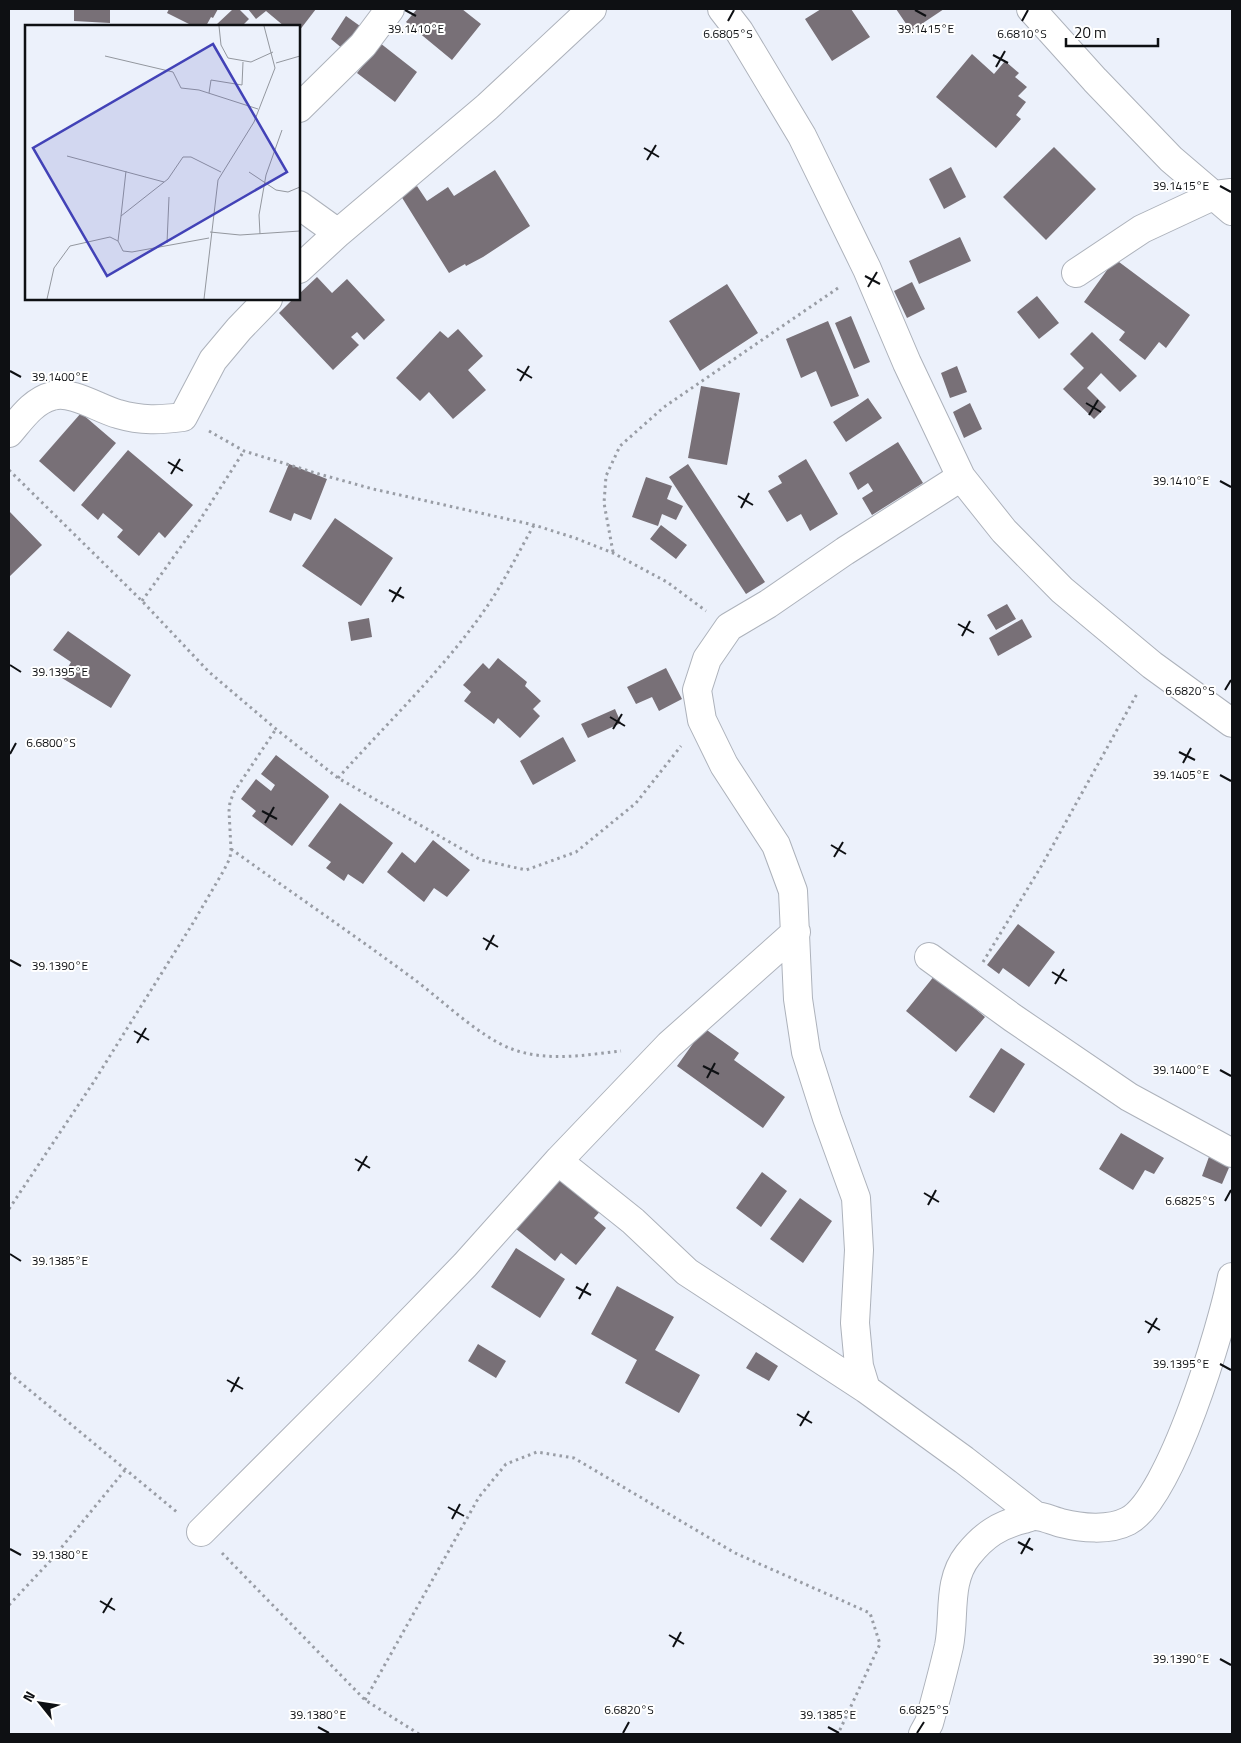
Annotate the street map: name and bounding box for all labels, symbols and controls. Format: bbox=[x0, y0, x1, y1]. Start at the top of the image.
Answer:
scale bar bbox=[1066, 15, 1158, 47]
text: 39.1410°E bbox=[388, 19, 444, 38]
text: 39.1415°E bbox=[898, 19, 954, 38]
text: 20 m bbox=[1074, 21, 1107, 44]
text: 6.6805°S bbox=[703, 24, 753, 43]
text: 6.6810°S bbox=[997, 24, 1047, 43]
inset map bbox=[25, 25, 300, 300]
text: 39.1415°E bbox=[1153, 176, 1209, 195]
text: 39.1400°E bbox=[32, 367, 88, 386]
text: 39.1410°E bbox=[1153, 471, 1209, 490]
text: 39.1395°E bbox=[32, 662, 88, 681]
text: 6.6820°S bbox=[1165, 681, 1215, 700]
text: 6.6800°S bbox=[26, 733, 76, 752]
text: 39.1405°E bbox=[1153, 765, 1209, 784]
text: 39.1390°E bbox=[32, 956, 88, 975]
text: 39.1400°E bbox=[1153, 1060, 1209, 1079]
text: 6.6825°S bbox=[1165, 1191, 1215, 1210]
text: 39.1385°E bbox=[32, 1251, 88, 1270]
text: 39.1395°E bbox=[1153, 1354, 1209, 1373]
text: 39.1380°E bbox=[32, 1545, 88, 1564]
text: 39.1390°E bbox=[1153, 1649, 1209, 1668]
north arrow bbox=[15, 1678, 65, 1728]
text: N bbox=[17, 1687, 40, 1706]
text: 6.6820°S bbox=[604, 1700, 654, 1719]
text: 6.6825°S bbox=[899, 1700, 949, 1719]
text: 39.1380°E bbox=[290, 1705, 346, 1724]
text: 39.1385°E bbox=[800, 1705, 856, 1724]

